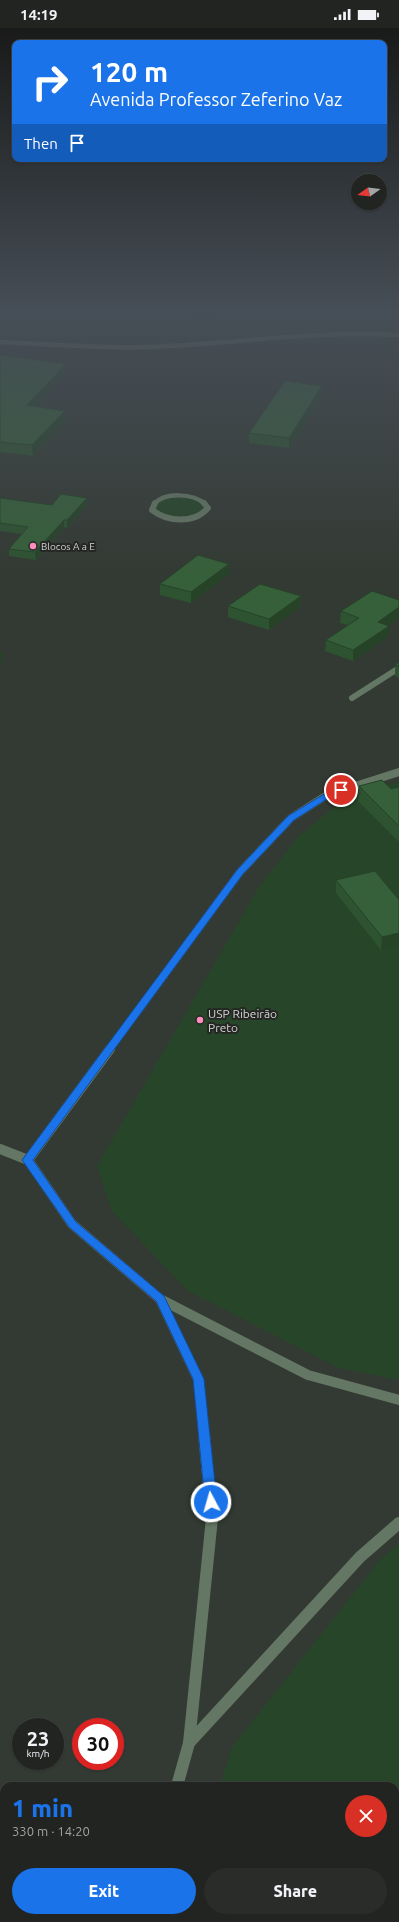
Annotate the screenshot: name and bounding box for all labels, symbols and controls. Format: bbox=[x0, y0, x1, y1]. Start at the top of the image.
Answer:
text: 14:19 bbox=[20, 6, 58, 23]
icon: right bbox=[24, 56, 76, 108]
text: 120 m bbox=[90, 56, 168, 87]
text: Avenida Professor Zeferino Vaz bbox=[90, 89, 342, 109]
icon: arrive bbox=[66, 132, 88, 154]
text: Then bbox=[24, 135, 58, 152]
north arrow bbox=[351, 174, 387, 210]
map controls bbox=[351, 174, 387, 210]
marker: Blocos A a E bbox=[28, 541, 38, 551]
place label: Blocos A a E bbox=[41, 541, 95, 552]
pin bbox=[324, 773, 358, 807]
icon: arrive bbox=[330, 779, 352, 801]
place label: USP Ribeirão Preto bbox=[208, 1007, 277, 1034]
marker: USP Ribeirão Preto bbox=[195, 1015, 205, 1025]
position arrow bbox=[190, 1481, 232, 1523]
speed limit sign: 30 bbox=[72, 1718, 124, 1770]
text: 23 bbox=[27, 1727, 49, 1750]
text: km/h bbox=[26, 1748, 50, 1759]
text: 1 min bbox=[12, 1795, 73, 1822]
button: close bbox=[345, 1795, 387, 1837]
text: 330 m · 14:20 bbox=[12, 1824, 90, 1838]
button: Exit bbox=[12, 1868, 196, 1914]
button: Share bbox=[204, 1868, 387, 1914]

